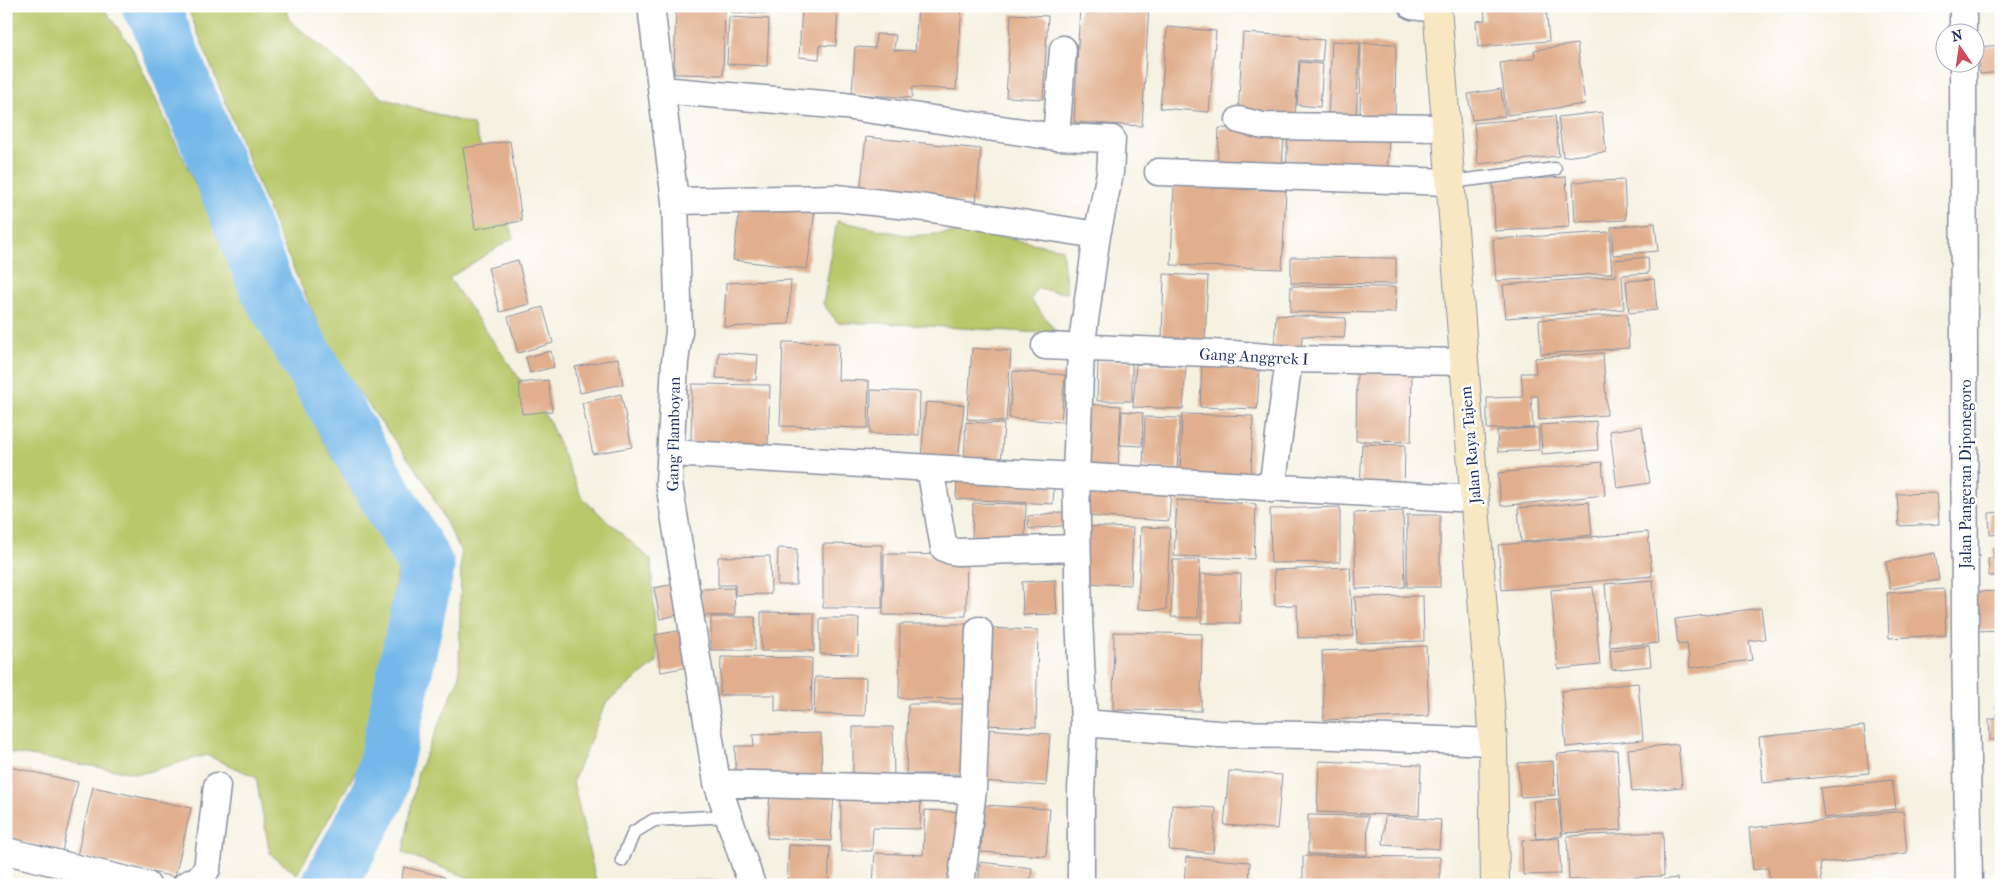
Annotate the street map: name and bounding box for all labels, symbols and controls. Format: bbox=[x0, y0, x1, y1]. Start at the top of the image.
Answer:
north arrow bbox=[1934, 22, 1984, 72]
text: N bbox=[1950, 26, 1965, 45]
street label: Gang Anggrek I bbox=[1199, 344, 1309, 369]
street label: Gang Flamboyan bbox=[663, 376, 684, 492]
street label: Jalan Pangeran Diponegoro bbox=[1956, 379, 1975, 571]
street label: Jalan Raya Tajem bbox=[1456, 385, 1485, 506]

